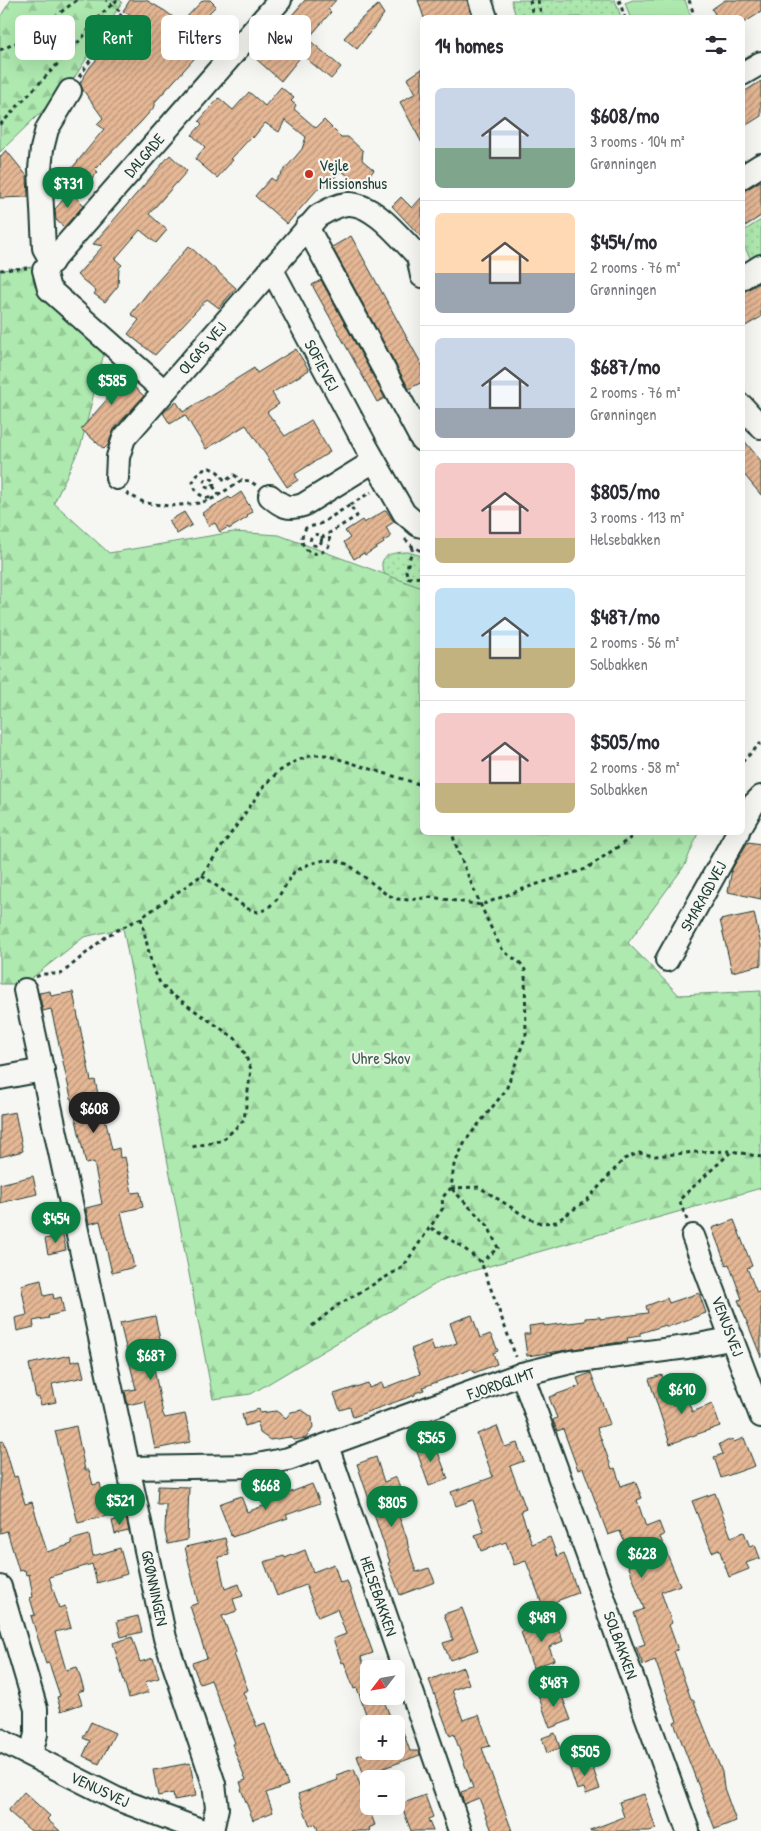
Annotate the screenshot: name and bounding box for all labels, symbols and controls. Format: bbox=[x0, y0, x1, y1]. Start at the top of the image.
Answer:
chip: Buy bbox=[15, 15, 75, 60]
chip: Rent bbox=[85, 15, 151, 60]
chip: Filters bbox=[161, 15, 239, 60]
chip: New bbox=[249, 15, 311, 60]
text: 14 homes bbox=[435, 31, 503, 60]
icon: filters bbox=[702, 31, 730, 59]
text: $608/mo bbox=[590, 101, 659, 130]
icon: home bbox=[475, 108, 535, 168]
street label: DALGADE bbox=[119, 128, 169, 182]
text: 3 rooms · 104 m² bbox=[590, 130, 685, 152]
text: Grønningen bbox=[590, 152, 657, 174]
place label: Vejle Missionshus bbox=[319, 154, 387, 194]
pin: $731 bbox=[38, 166, 98, 209]
marker: Vejle Missionshus bbox=[303, 168, 315, 180]
text: $731 bbox=[53, 172, 83, 194]
text: $454/mo bbox=[590, 227, 657, 256]
icon: home bbox=[475, 233, 535, 293]
text: 2 rooms · 76 m² bbox=[590, 256, 680, 278]
text: Grønningen bbox=[590, 278, 657, 300]
street label: OLGAS VEJ bbox=[173, 317, 231, 379]
street label: SOFIEVEJ bbox=[299, 336, 345, 395]
text: $687/mo bbox=[590, 352, 660, 381]
icon: home bbox=[475, 358, 535, 418]
pin: $585 bbox=[82, 364, 142, 406]
text: $585 bbox=[98, 369, 126, 391]
text: 2 rooms · 76 m² bbox=[590, 381, 680, 403]
text: Grønningen bbox=[590, 403, 657, 425]
text: $805/mo bbox=[590, 477, 660, 506]
icon: home bbox=[475, 483, 535, 543]
text: 3 rooms · 113 m² bbox=[590, 506, 685, 528]
text: Helsebakken bbox=[590, 528, 660, 550]
text: $487/mo bbox=[590, 602, 660, 631]
icon: home bbox=[475, 608, 535, 668]
text: 2 rooms · 56 m² bbox=[590, 631, 679, 653]
text: Solbakken bbox=[590, 653, 648, 675]
text: $505/mo bbox=[590, 727, 659, 756]
icon: home bbox=[475, 733, 535, 793]
text: 2 rooms · 58 m² bbox=[590, 756, 680, 778]
text: Solbakken bbox=[590, 778, 648, 800]
street label: SMARAGDVEJ bbox=[675, 857, 731, 935]
park label: Uhre Skov bbox=[352, 1047, 411, 1069]
pin: $608 bbox=[64, 1092, 124, 1134]
text: $608 bbox=[80, 1097, 108, 1119]
pin: $454 bbox=[26, 1202, 86, 1244]
text: $454 bbox=[43, 1207, 69, 1229]
street label: VENUSVEJ bbox=[706, 1293, 750, 1359]
pin: $687 bbox=[121, 1338, 181, 1381]
text: $687 bbox=[136, 1344, 166, 1366]
street label: FJORDGLIMT bbox=[463, 1361, 538, 1405]
pin: $610 bbox=[652, 1372, 712, 1415]
text: $610 bbox=[668, 1378, 696, 1400]
pin: $565 bbox=[401, 1420, 461, 1463]
text: $565 bbox=[417, 1426, 445, 1448]
pin: $668 bbox=[236, 1468, 296, 1511]
text: $668 bbox=[252, 1474, 280, 1496]
pin: $521 bbox=[90, 1484, 150, 1526]
pin: $805 bbox=[362, 1486, 422, 1528]
text: $521 bbox=[106, 1489, 134, 1511]
text: $805 bbox=[378, 1491, 406, 1513]
pin: $628 bbox=[612, 1536, 672, 1579]
text: $628 bbox=[628, 1542, 656, 1564]
street label: GRØNNINGEN bbox=[136, 1548, 174, 1628]
street label: HELSEBAKKEN bbox=[355, 1553, 403, 1639]
pin: $489 bbox=[512, 1600, 572, 1643]
text: $489 bbox=[529, 1606, 555, 1628]
street label: SOLBAKKEN bbox=[599, 1608, 643, 1682]
north arrow bbox=[360, 1660, 405, 1705]
map controls bbox=[360, 1660, 405, 1815]
pin: $487 bbox=[524, 1666, 584, 1708]
text: $487 bbox=[540, 1671, 568, 1693]
button: + bbox=[360, 1715, 405, 1760]
pin: $505 bbox=[555, 1734, 615, 1777]
text: $505 bbox=[571, 1740, 599, 1762]
street label: VENUSVEJ bbox=[67, 1766, 133, 1812]
button: − bbox=[360, 1770, 405, 1815]

